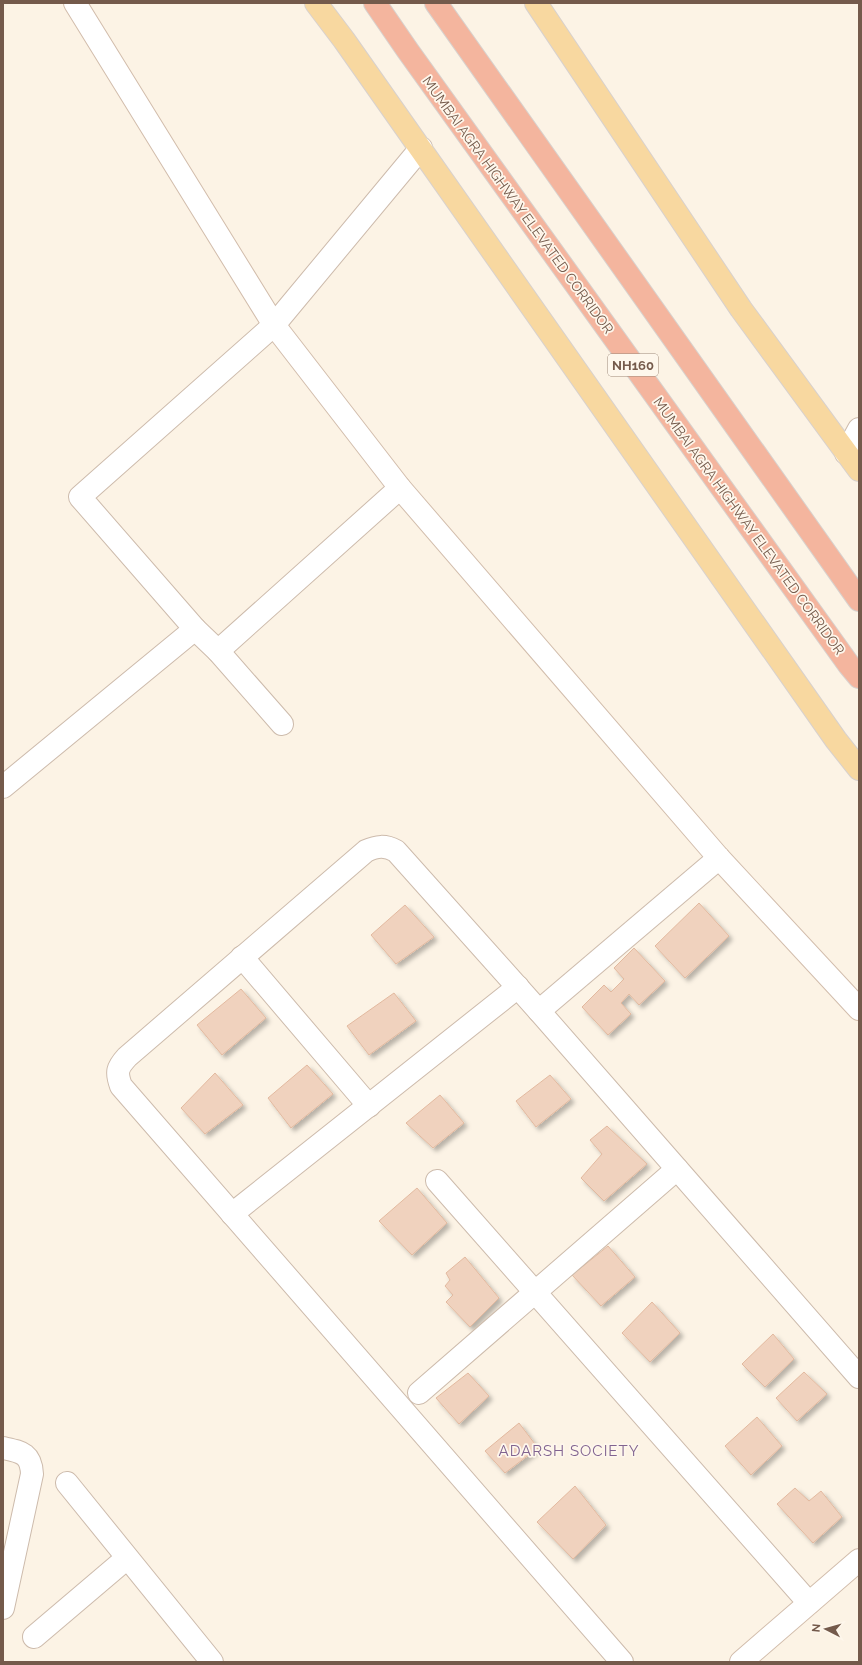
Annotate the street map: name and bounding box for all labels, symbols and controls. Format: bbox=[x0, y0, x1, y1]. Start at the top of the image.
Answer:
street label: MUMBAI AGRA HIGHWAY ELEVATED CORRIDOR bbox=[419, 73, 617, 337]
road number: NH160 bbox=[608, 354, 658, 376]
street label: MUMBAI AGRA HIGHWAY ELEVATED CORRIDOR bbox=[650, 394, 848, 658]
district label: ADARSH SOCIETY bbox=[499, 1442, 639, 1460]
north arrow bbox=[806, 1609, 846, 1649]
text: N bbox=[810, 1623, 823, 1633]

